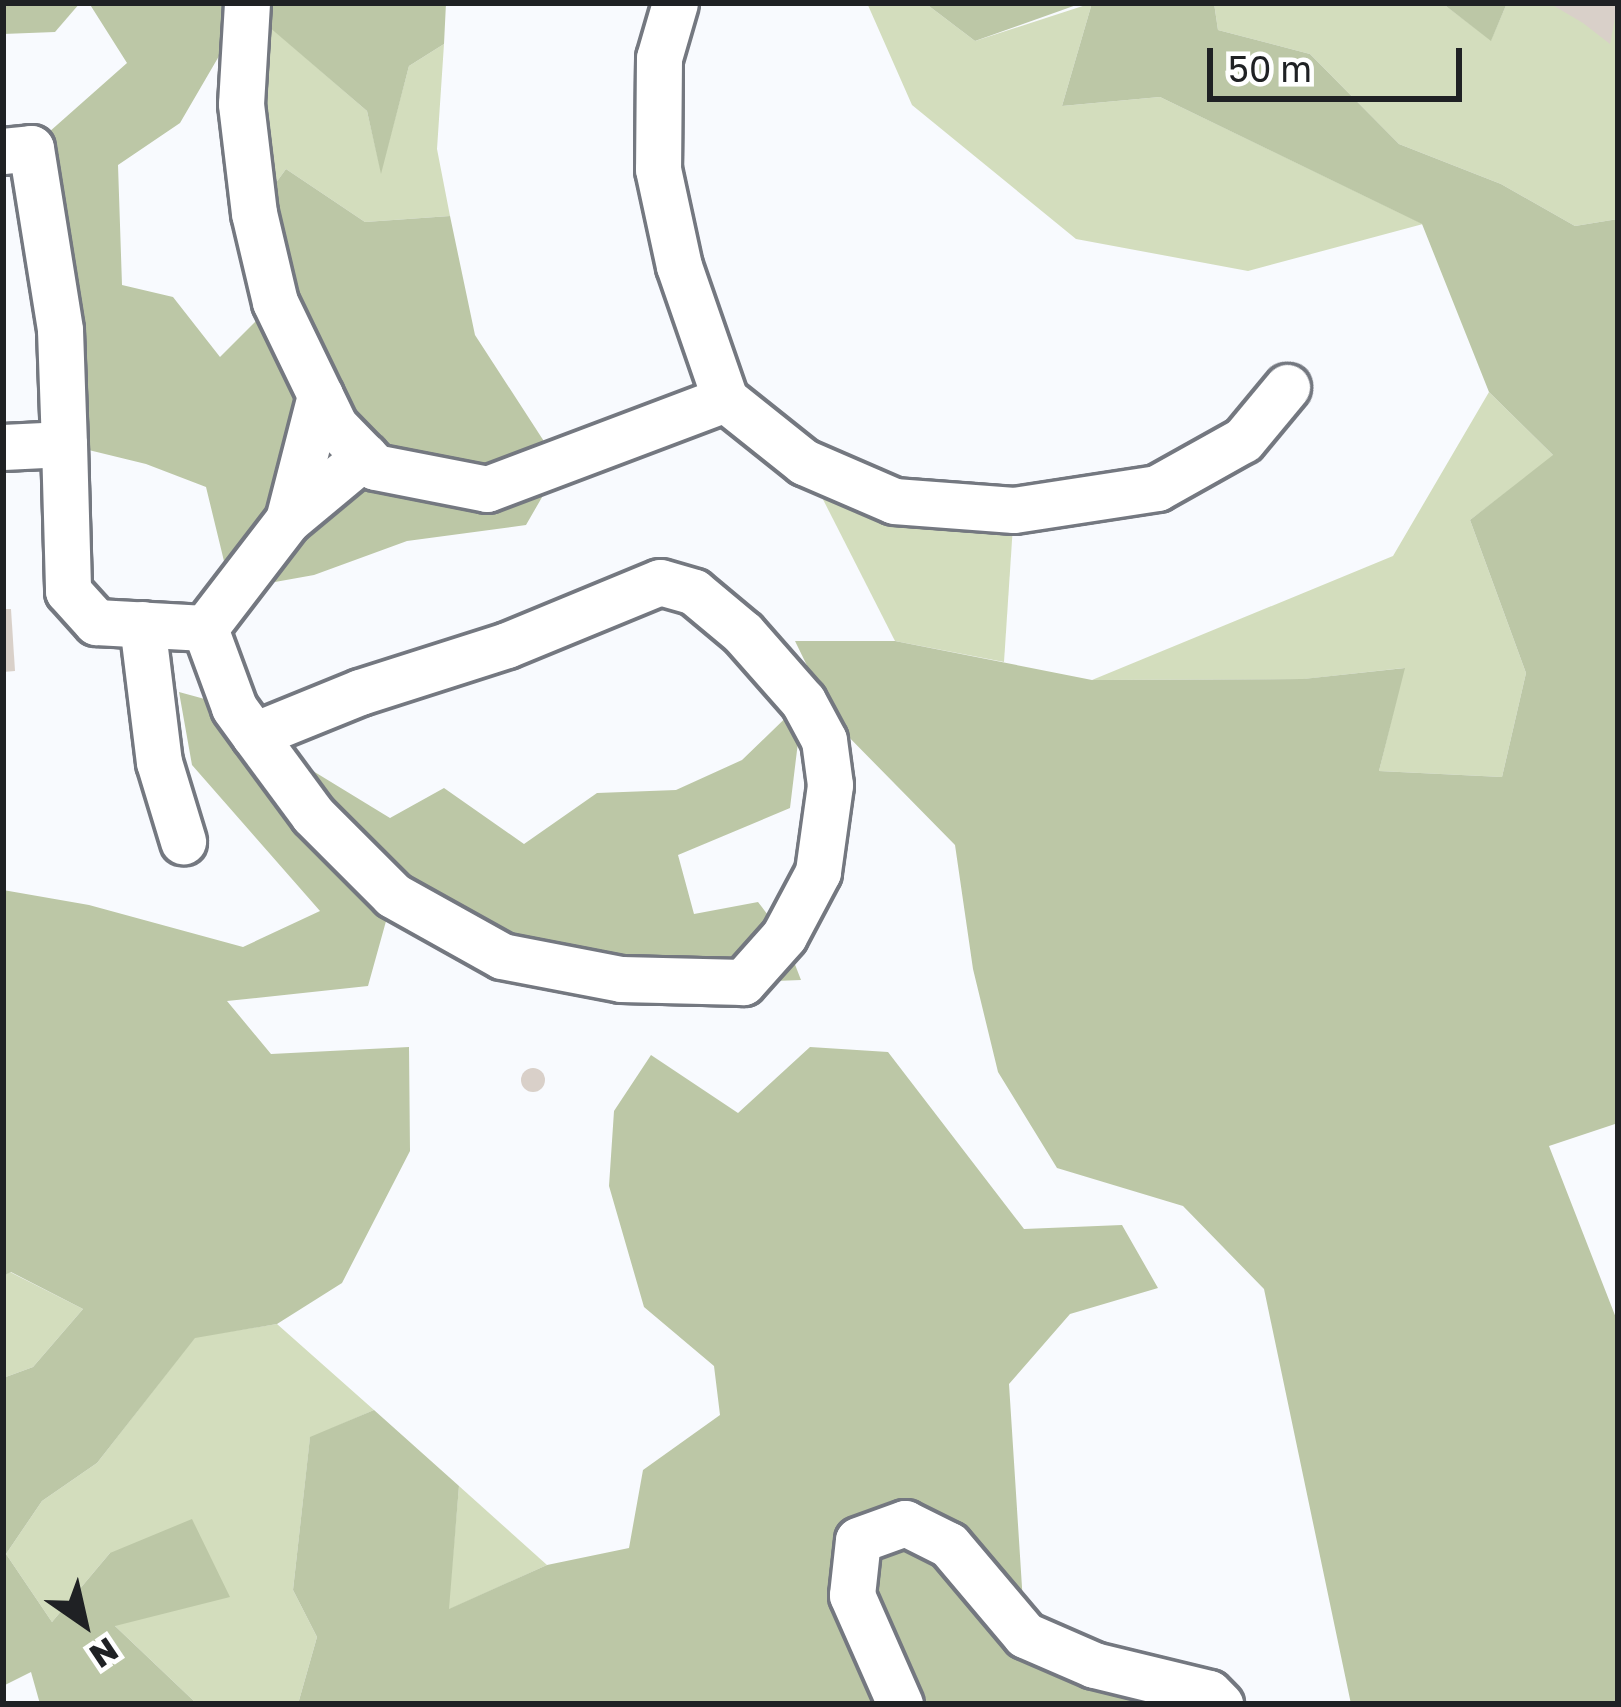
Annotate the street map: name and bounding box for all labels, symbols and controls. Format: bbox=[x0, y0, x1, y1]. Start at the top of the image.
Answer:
scale bar bbox=[1213, 24, 1468, 98]
text: 50 m bbox=[1228, 47, 1312, 90]
north arrow bbox=[24, 1563, 144, 1683]
text: N bbox=[83, 1630, 126, 1676]

